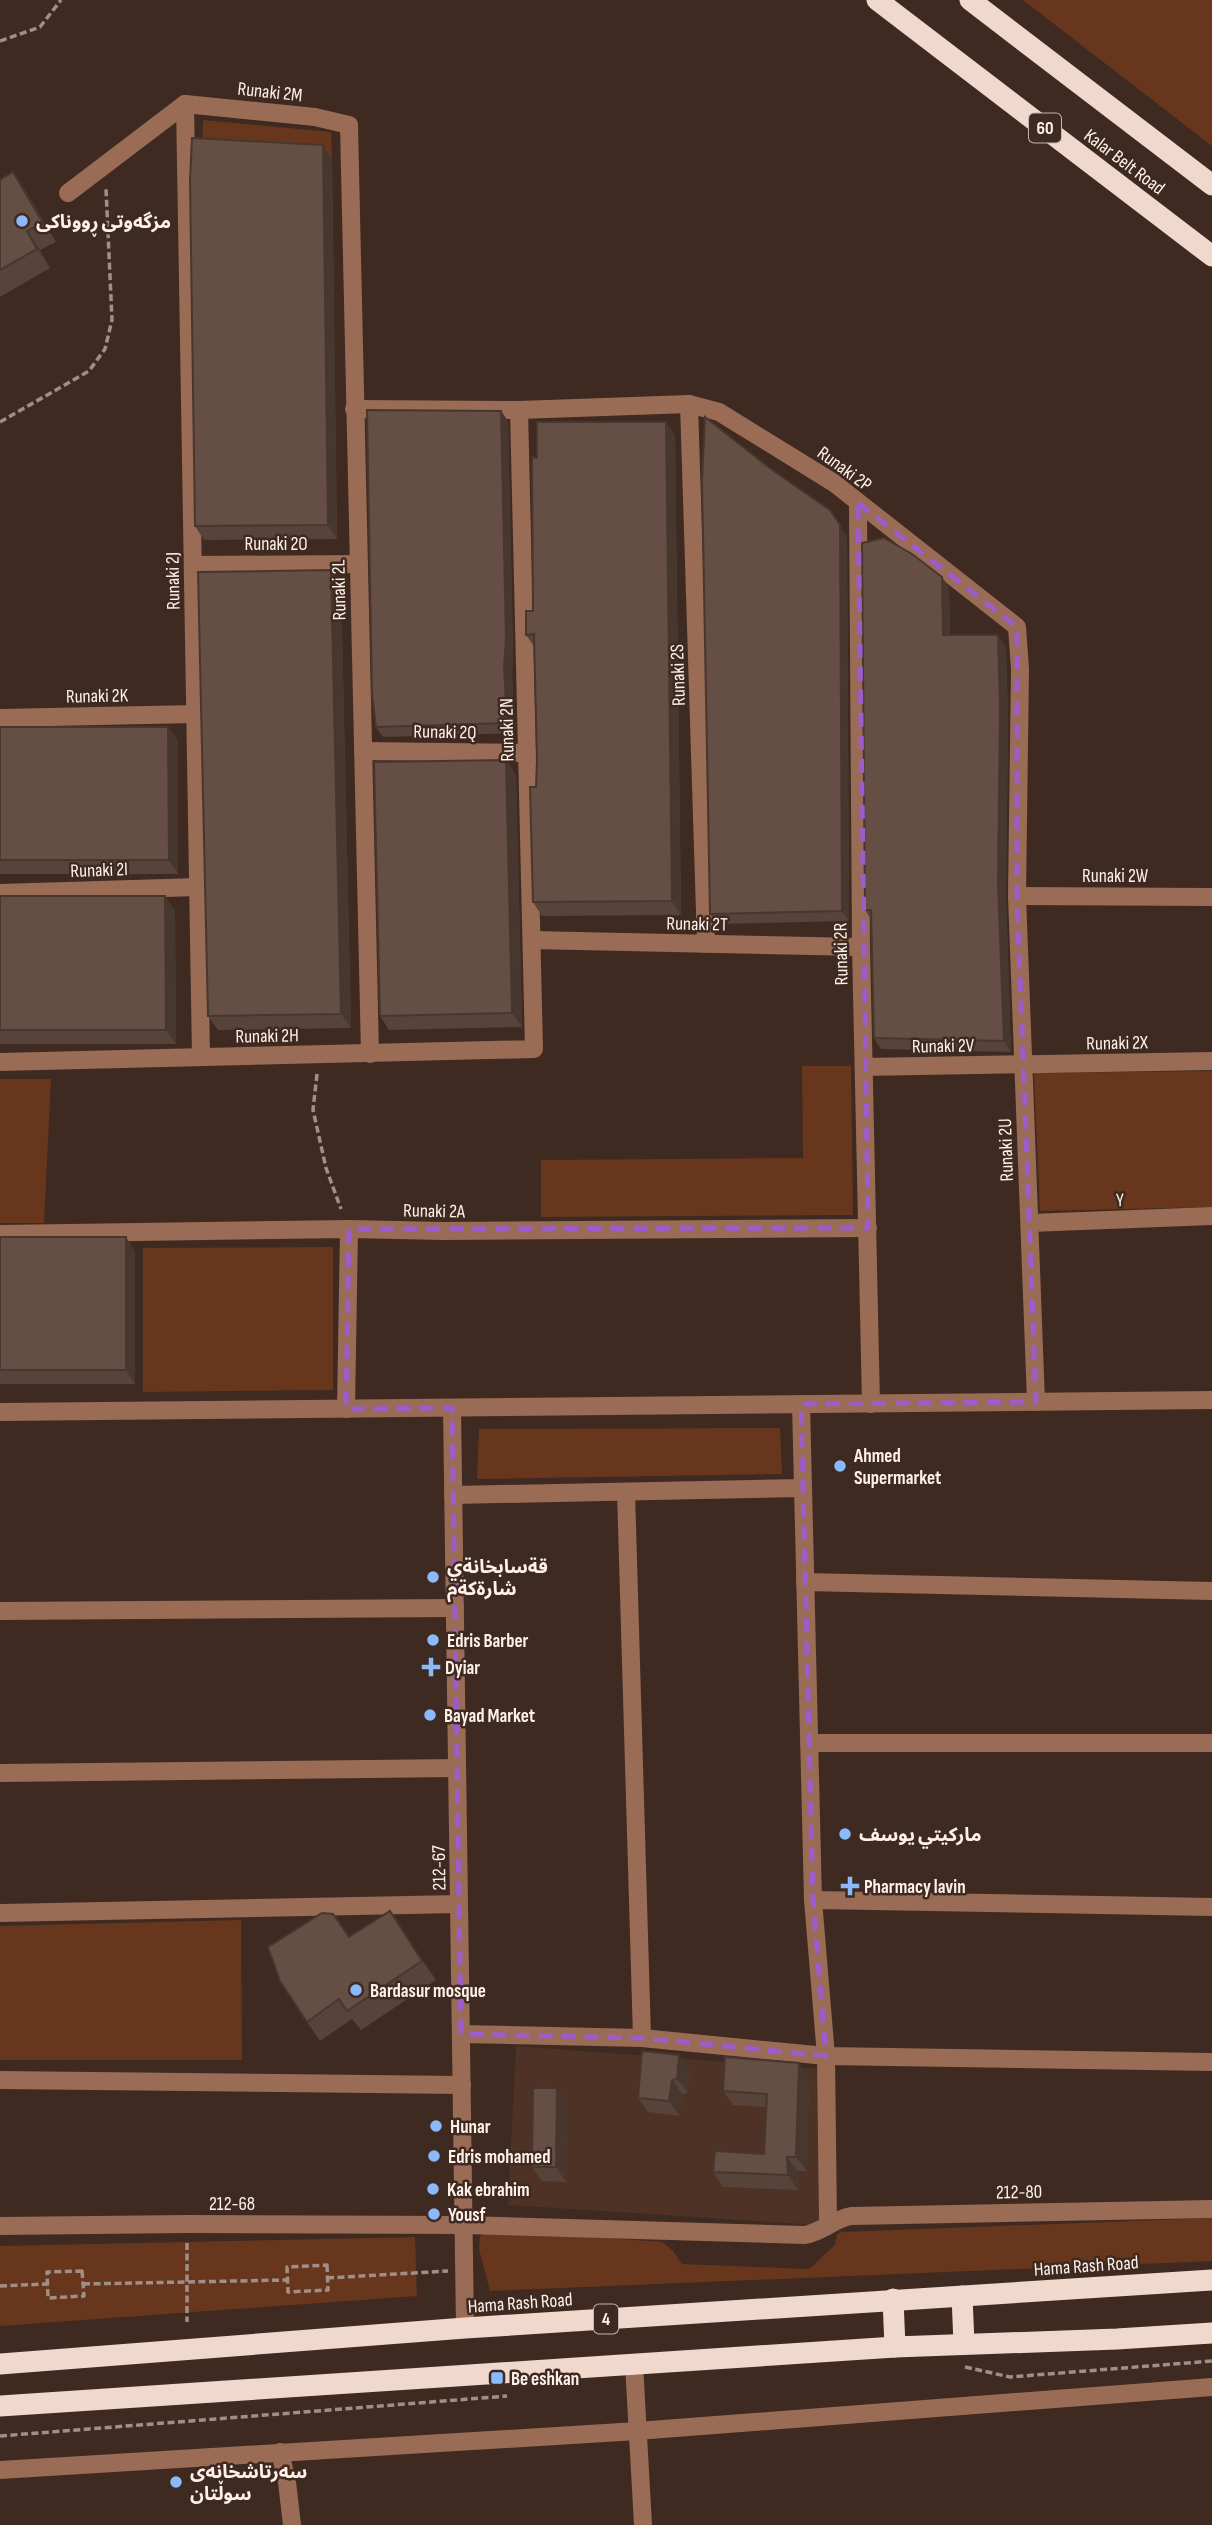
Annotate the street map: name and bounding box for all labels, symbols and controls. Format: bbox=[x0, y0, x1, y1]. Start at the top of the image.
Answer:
street label: Runaki 2M bbox=[236, 78, 303, 107]
road number: 60 bbox=[1029, 113, 1061, 142]
street label: Kalar Belt Road bbox=[1079, 124, 1169, 200]
place label: مزگەوتی ڕووناکی bbox=[36, 211, 171, 237]
marker: مزگەوتی ڕووناکی bbox=[14, 213, 30, 229]
street label: Runaki 2P bbox=[812, 442, 876, 497]
street label: Runaki 2O bbox=[244, 533, 308, 556]
street label: Runaki 2J bbox=[161, 552, 186, 610]
street label: Runaki 2L bbox=[327, 559, 352, 621]
street label: Runaki 2S bbox=[666, 644, 691, 706]
street label: Runaki 2K bbox=[66, 684, 129, 709]
street label: Runaki 2N bbox=[495, 698, 520, 762]
street label: Runaki 2Q bbox=[413, 720, 477, 745]
street label: Runaki 2I bbox=[70, 858, 128, 883]
street label: Runaki 2W bbox=[1082, 865, 1149, 888]
street label: Runaki 2T bbox=[666, 912, 728, 937]
street label: Runaki 2R bbox=[829, 922, 854, 985]
street label: Runaki 2H bbox=[235, 1024, 299, 1049]
street label: Runaki 2X bbox=[1086, 1031, 1148, 1056]
street label: Runaki 2V bbox=[912, 1034, 975, 1059]
street label: Runaki 2U bbox=[994, 1118, 1019, 1182]
street label: Y bbox=[1116, 1189, 1124, 1212]
street label: Runaki 2A bbox=[403, 1199, 466, 1224]
place label: Ahmed Supermarket bbox=[853, 1445, 941, 1490]
marker: Ahmed Supermarket bbox=[832, 1458, 848, 1474]
place label: قةسابخانةي شارةكةم bbox=[447, 1556, 548, 1603]
marker: قةسابخانةي شارةكةم bbox=[425, 1569, 441, 1585]
place label: Edris Barber bbox=[447, 1630, 529, 1653]
marker: Edris Barber bbox=[425, 1632, 441, 1648]
place label: Dyiar bbox=[445, 1657, 480, 1680]
marker: Dyiar bbox=[423, 1659, 439, 1675]
place label: Bayad Market bbox=[444, 1705, 535, 1728]
marker: Bayad Market bbox=[422, 1707, 438, 1723]
place label: ماركيتي يوسف bbox=[859, 1824, 981, 1849]
marker: ماركيتي يوسف bbox=[837, 1826, 853, 1842]
street label: 212-67 bbox=[428, 1845, 451, 1891]
place label: Pharmacy lavin bbox=[864, 1876, 966, 1899]
marker: Pharmacy lavin bbox=[842, 1878, 858, 1894]
place label: Bardasur mosque bbox=[370, 1980, 486, 2003]
marker: Bardasur mosque bbox=[348, 1982, 364, 1998]
place label: Hunar bbox=[450, 2116, 491, 2139]
marker: Hunar bbox=[428, 2118, 444, 2134]
place label: Edris mohamed bbox=[448, 2146, 551, 2169]
marker: Edris mohamed bbox=[426, 2148, 442, 2164]
place label: Kak ebrahim bbox=[447, 2179, 530, 2202]
marker: Kak ebrahim bbox=[425, 2181, 441, 2197]
street label: 212-80 bbox=[996, 2181, 1042, 2204]
street label: 212-68 bbox=[209, 2193, 255, 2216]
place label: Yousf bbox=[448, 2204, 486, 2227]
marker: Yousf bbox=[426, 2206, 442, 2222]
street label: Hama Rash Road bbox=[1033, 2251, 1139, 2282]
street label: Hama Rash Road bbox=[467, 2288, 573, 2319]
road number: 4 bbox=[594, 2304, 618, 2334]
place label: Be eshkan bbox=[511, 2368, 579, 2391]
marker: Be eshkan bbox=[489, 2370, 505, 2386]
place label: سەرتاشخانەی سوڵتان bbox=[190, 2461, 307, 2506]
marker: سەرتاشخانەی سوڵتان bbox=[168, 2474, 184, 2490]

